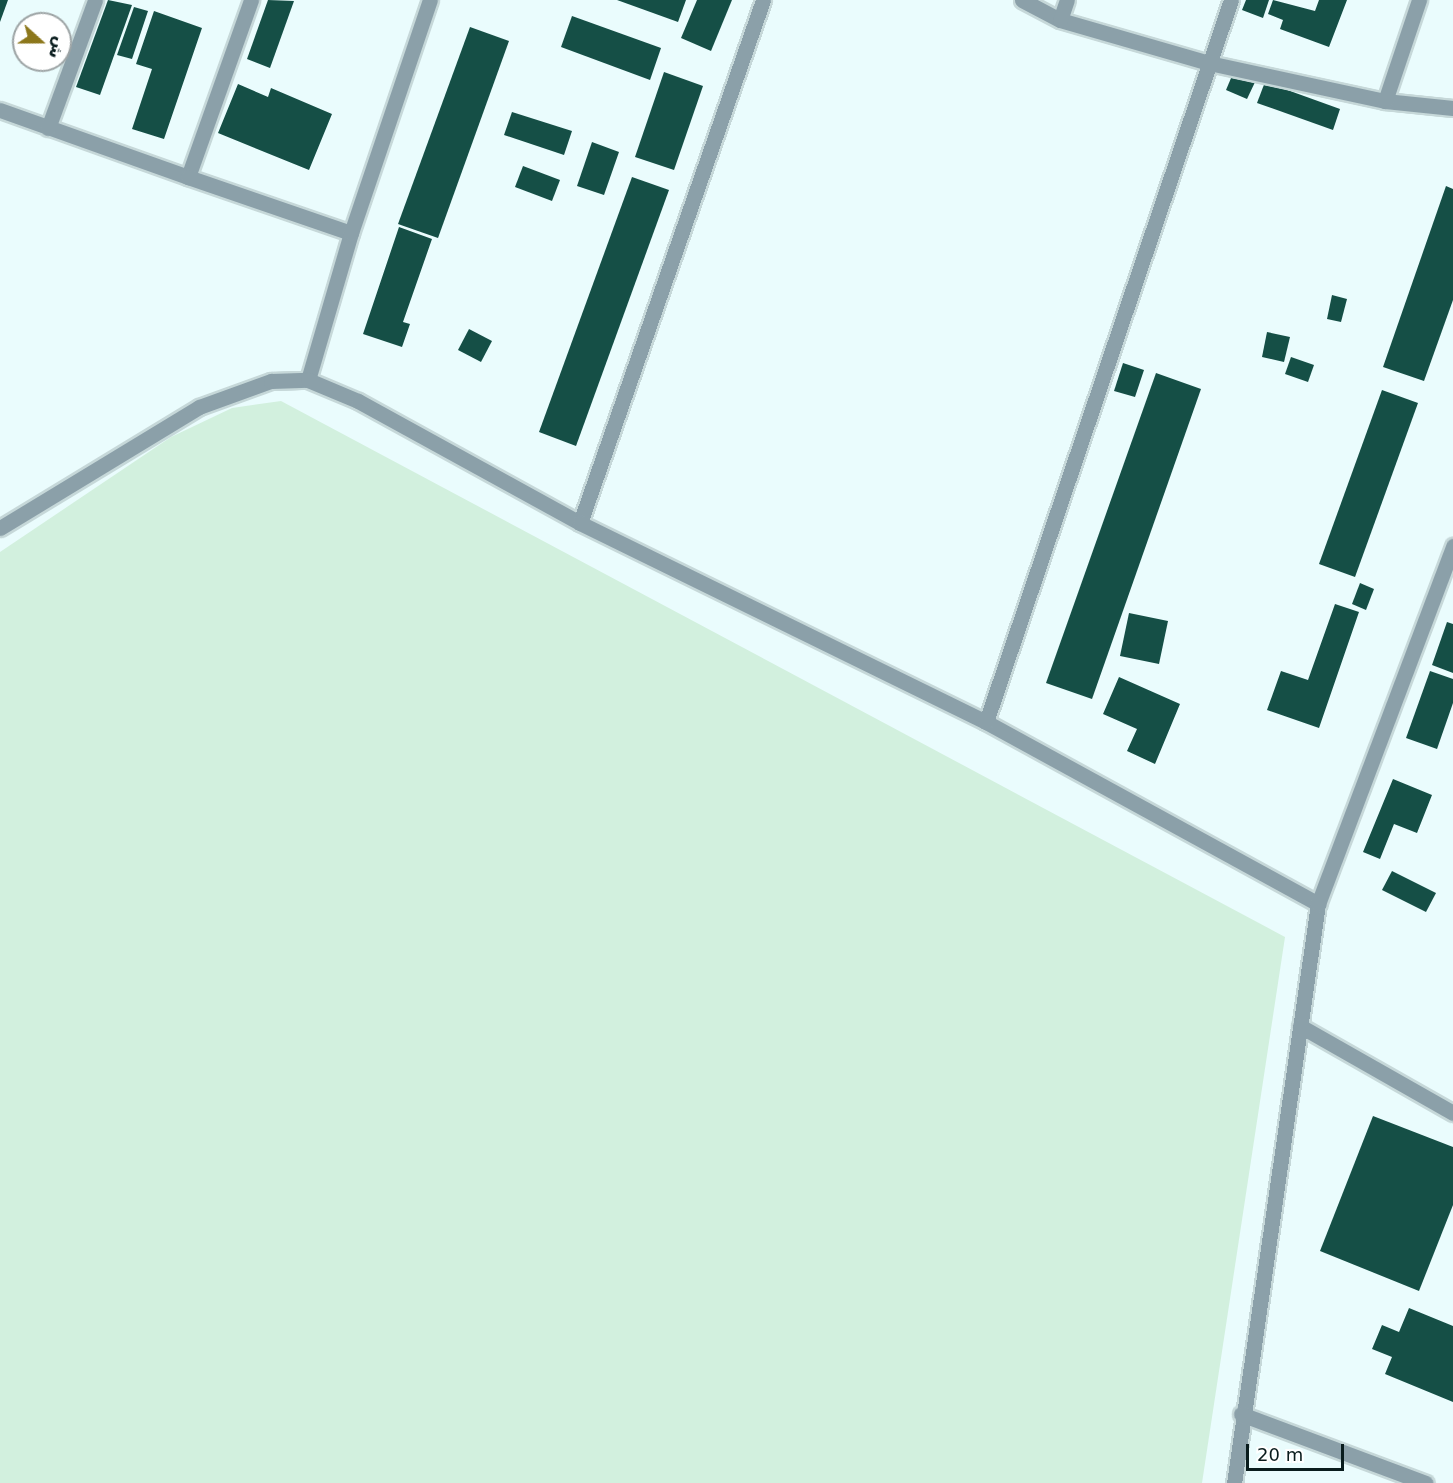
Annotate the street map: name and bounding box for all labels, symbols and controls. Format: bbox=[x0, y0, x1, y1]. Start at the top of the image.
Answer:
north arrow bbox=[12, 12, 72, 72]
text: ش bbox=[45, 34, 70, 62]
scale bar bbox=[1249, 1432, 1346, 1470]
text: 20 m bbox=[1257, 1444, 1303, 1465]

